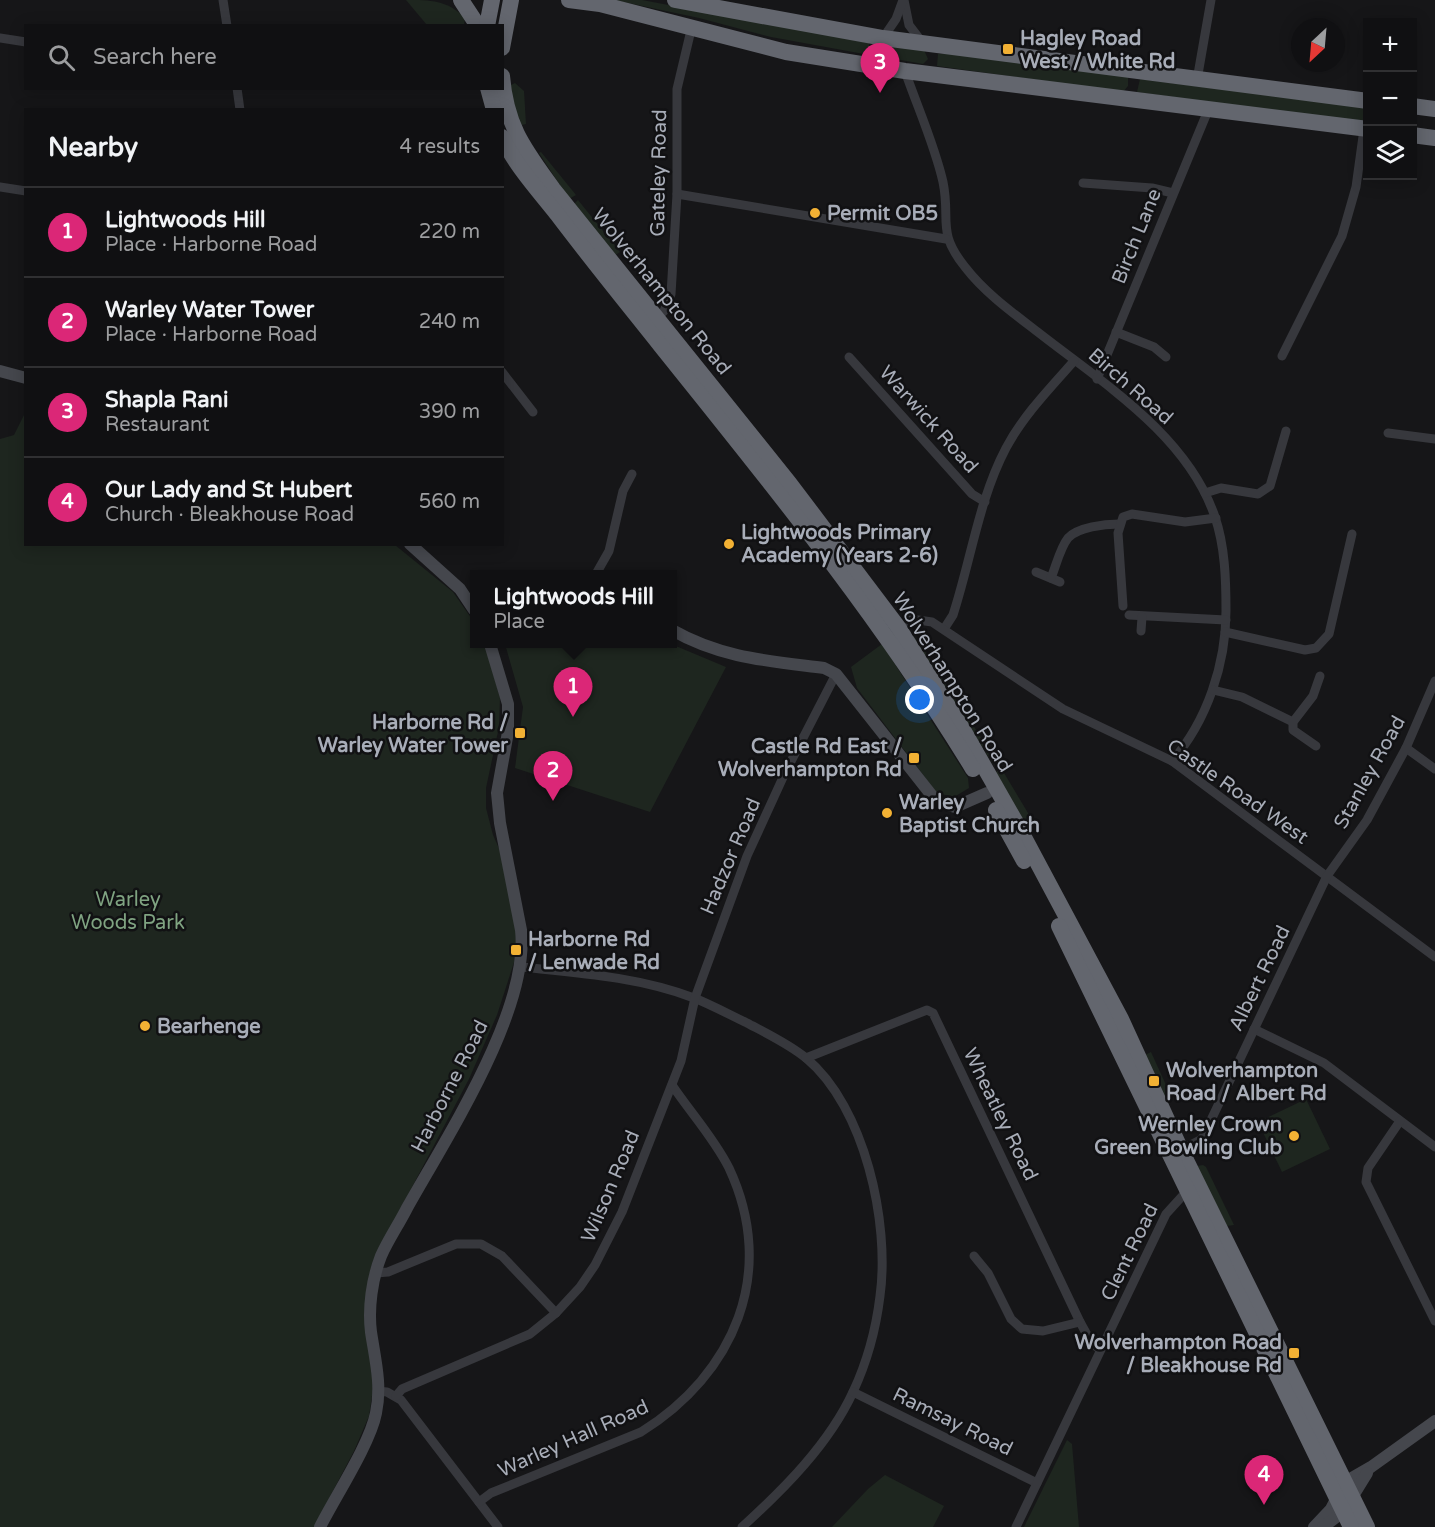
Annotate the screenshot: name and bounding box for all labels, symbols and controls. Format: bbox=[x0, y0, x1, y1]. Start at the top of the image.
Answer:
north arrow bbox=[1291, 18, 1345, 72]
map controls bbox=[1363, 18, 1417, 180]
button: + bbox=[1363, 18, 1417, 72]
search box bbox=[24, 24, 504, 90]
place label: Hagley Road West / White Rd bbox=[1020, 27, 1175, 74]
icon: search bbox=[45, 41, 78, 74]
marker: Hagley Road West / White Rd bbox=[1001, 42, 1015, 56]
text: Search here bbox=[93, 44, 217, 70]
pin: 3 bbox=[860, 44, 900, 93]
button: − bbox=[1363, 72, 1417, 126]
street label: Gateley Road bbox=[646, 109, 672, 237]
button: layers bbox=[1363, 126, 1417, 180]
text: Nearby bbox=[48, 132, 138, 163]
text: 4 results bbox=[400, 135, 480, 159]
street label: Birch Lane bbox=[1107, 185, 1167, 287]
place label: Permit OB5 bbox=[827, 202, 938, 226]
street label: Wolverhampton Road bbox=[587, 203, 736, 380]
marker: Permit OB5 bbox=[808, 206, 822, 220]
text: Lightwoods Hill bbox=[105, 207, 265, 233]
text: 1 bbox=[61, 220, 74, 244]
text: 220 m bbox=[419, 220, 480, 244]
text: Place · Harborne Road bbox=[105, 233, 317, 257]
text: Warley Water Tower bbox=[105, 297, 314, 323]
text: 2 bbox=[61, 310, 74, 334]
text: 240 m bbox=[419, 310, 480, 334]
text: Place · Harborne Road bbox=[105, 323, 317, 347]
street label: Birch Road bbox=[1083, 343, 1178, 430]
street label: Warwick Road bbox=[874, 361, 983, 478]
text: Shapla Rani bbox=[105, 387, 229, 413]
text: 3 bbox=[61, 400, 74, 424]
text: 390 m bbox=[419, 400, 480, 424]
text: Restaurant bbox=[105, 413, 210, 437]
text: Our Lady and St Hubert bbox=[105, 477, 352, 503]
text: 4 bbox=[61, 490, 74, 514]
text: 560 m bbox=[419, 490, 480, 514]
text: Church · Bleakhouse Road bbox=[105, 503, 354, 527]
place label: Lightwoods Primary Academy (Years 2-6) bbox=[741, 521, 938, 568]
marker: Lightwoods Primary Academy (Years 2-6) bbox=[722, 537, 736, 551]
popup bbox=[470, 570, 677, 648]
text: Lightwoods Hill bbox=[493, 584, 654, 610]
street label: Wolverhampton Road bbox=[887, 588, 1017, 777]
text: Place bbox=[493, 610, 545, 634]
pin: 1 bbox=[554, 668, 592, 717]
your location bbox=[905, 685, 934, 714]
place label: Harborne Rd / Warley Water Tower bbox=[318, 711, 508, 758]
street label: Stanley Road bbox=[1329, 712, 1411, 833]
marker: Harborne Rd / Warley Water Tower bbox=[513, 726, 527, 740]
street label: Castle Road West bbox=[1162, 734, 1313, 850]
place label: Castle Rd East / Wolverhampton Rd bbox=[718, 735, 902, 782]
marker: Castle Rd East / Wolverhampton Rd bbox=[907, 751, 921, 765]
pin: 2 bbox=[534, 752, 572, 801]
place label: Warley Baptist Church bbox=[899, 791, 1040, 838]
street label: Hadzor Road bbox=[696, 795, 766, 918]
marker: Warley Baptist Church bbox=[880, 806, 894, 820]
park label: Warley Woods Park bbox=[71, 888, 185, 935]
street label: Albert Road bbox=[1224, 922, 1296, 1035]
place label: Harborne Rd / Lenwade Rd bbox=[528, 928, 660, 975]
marker: Harborne Rd / Lenwade Rd bbox=[509, 943, 523, 957]
place label: Bearhenge bbox=[157, 1015, 261, 1039]
street label: Harborne Road bbox=[406, 1016, 494, 1157]
marker: Bearhenge bbox=[138, 1019, 152, 1033]
street label: Wheatley Road bbox=[958, 1044, 1043, 1185]
place label: Wolverhampton Road / Albert Rd bbox=[1166, 1059, 1327, 1106]
marker: Wolverhampton Road / Albert Rd bbox=[1147, 1074, 1161, 1088]
place label: Wernley Crown Green Bowling Club bbox=[1094, 1113, 1282, 1160]
street label: Wilson Road bbox=[577, 1127, 645, 1246]
marker: Wernley Crown Green Bowling Club bbox=[1287, 1129, 1301, 1143]
street label: Clent Road bbox=[1096, 1200, 1164, 1305]
place label: Wolverhampton Road / Bleakhouse Rd bbox=[1074, 1331, 1282, 1378]
marker: Wolverhampton Road / Bleakhouse Rd bbox=[1287, 1346, 1301, 1360]
street label: Ramsay Road bbox=[889, 1382, 1017, 1461]
street label: Warley Hall Road bbox=[494, 1395, 652, 1483]
pin: 4 bbox=[1244, 1456, 1284, 1505]

